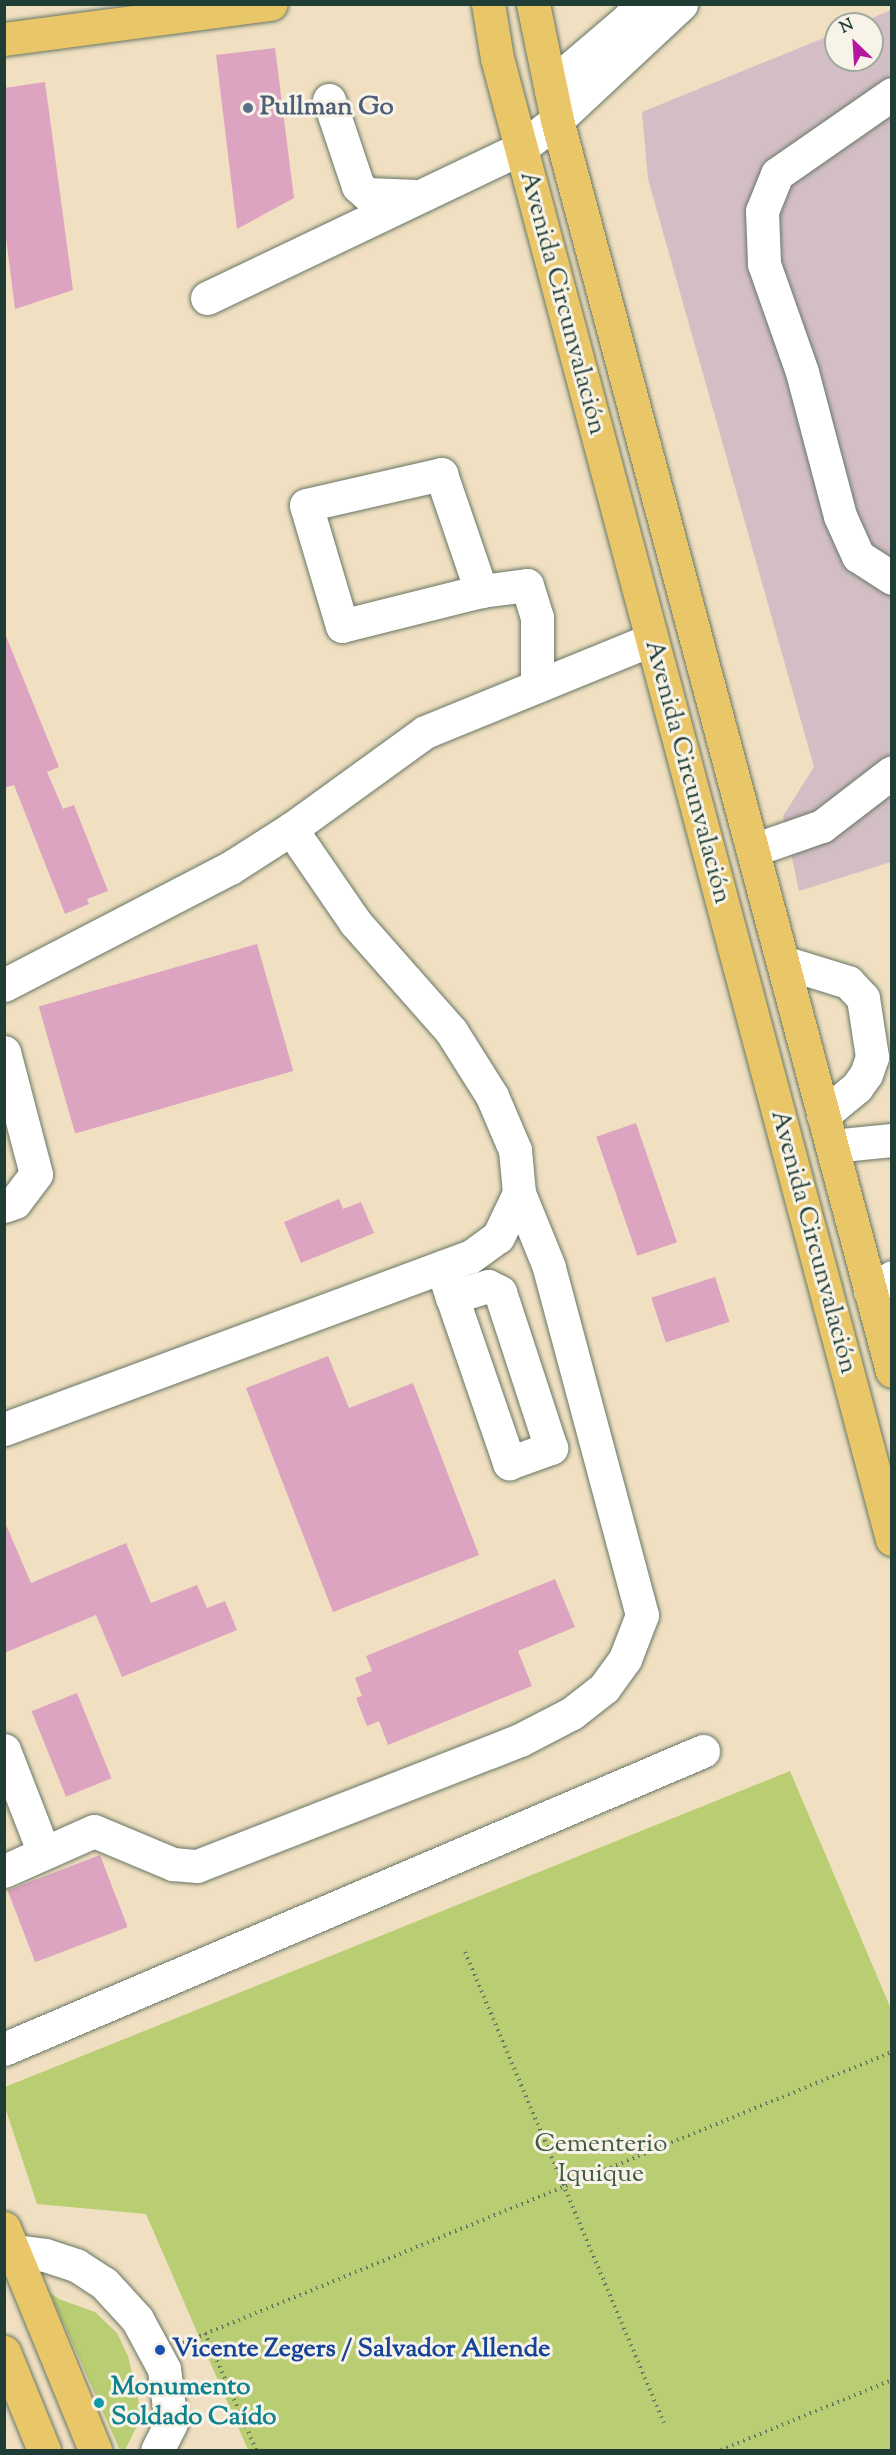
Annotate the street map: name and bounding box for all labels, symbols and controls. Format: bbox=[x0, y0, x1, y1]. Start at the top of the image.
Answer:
north arrow bbox=[824, 12, 884, 72]
text: N bbox=[836, 14, 858, 40]
place label: Pullman Go bbox=[260, 92, 394, 124]
marker: Pullman Go bbox=[241, 101, 255, 115]
street label: Avenida Circunvalación bbox=[512, 168, 612, 438]
street label: Avenida Circunvalación bbox=[637, 637, 737, 907]
street label: Avenida Circunvalación bbox=[763, 1107, 863, 1377]
park label: Cementerio Iquique bbox=[534, 2129, 668, 2190]
place label: Vicente Zegers / Salvador Allende bbox=[172, 2334, 550, 2366]
marker: Vicente Zegers / Salvador Allende bbox=[153, 2343, 167, 2357]
place label: Monumento Soldado Caído bbox=[111, 2372, 277, 2434]
marker: Monumento Soldado Caído bbox=[92, 2396, 106, 2410]

